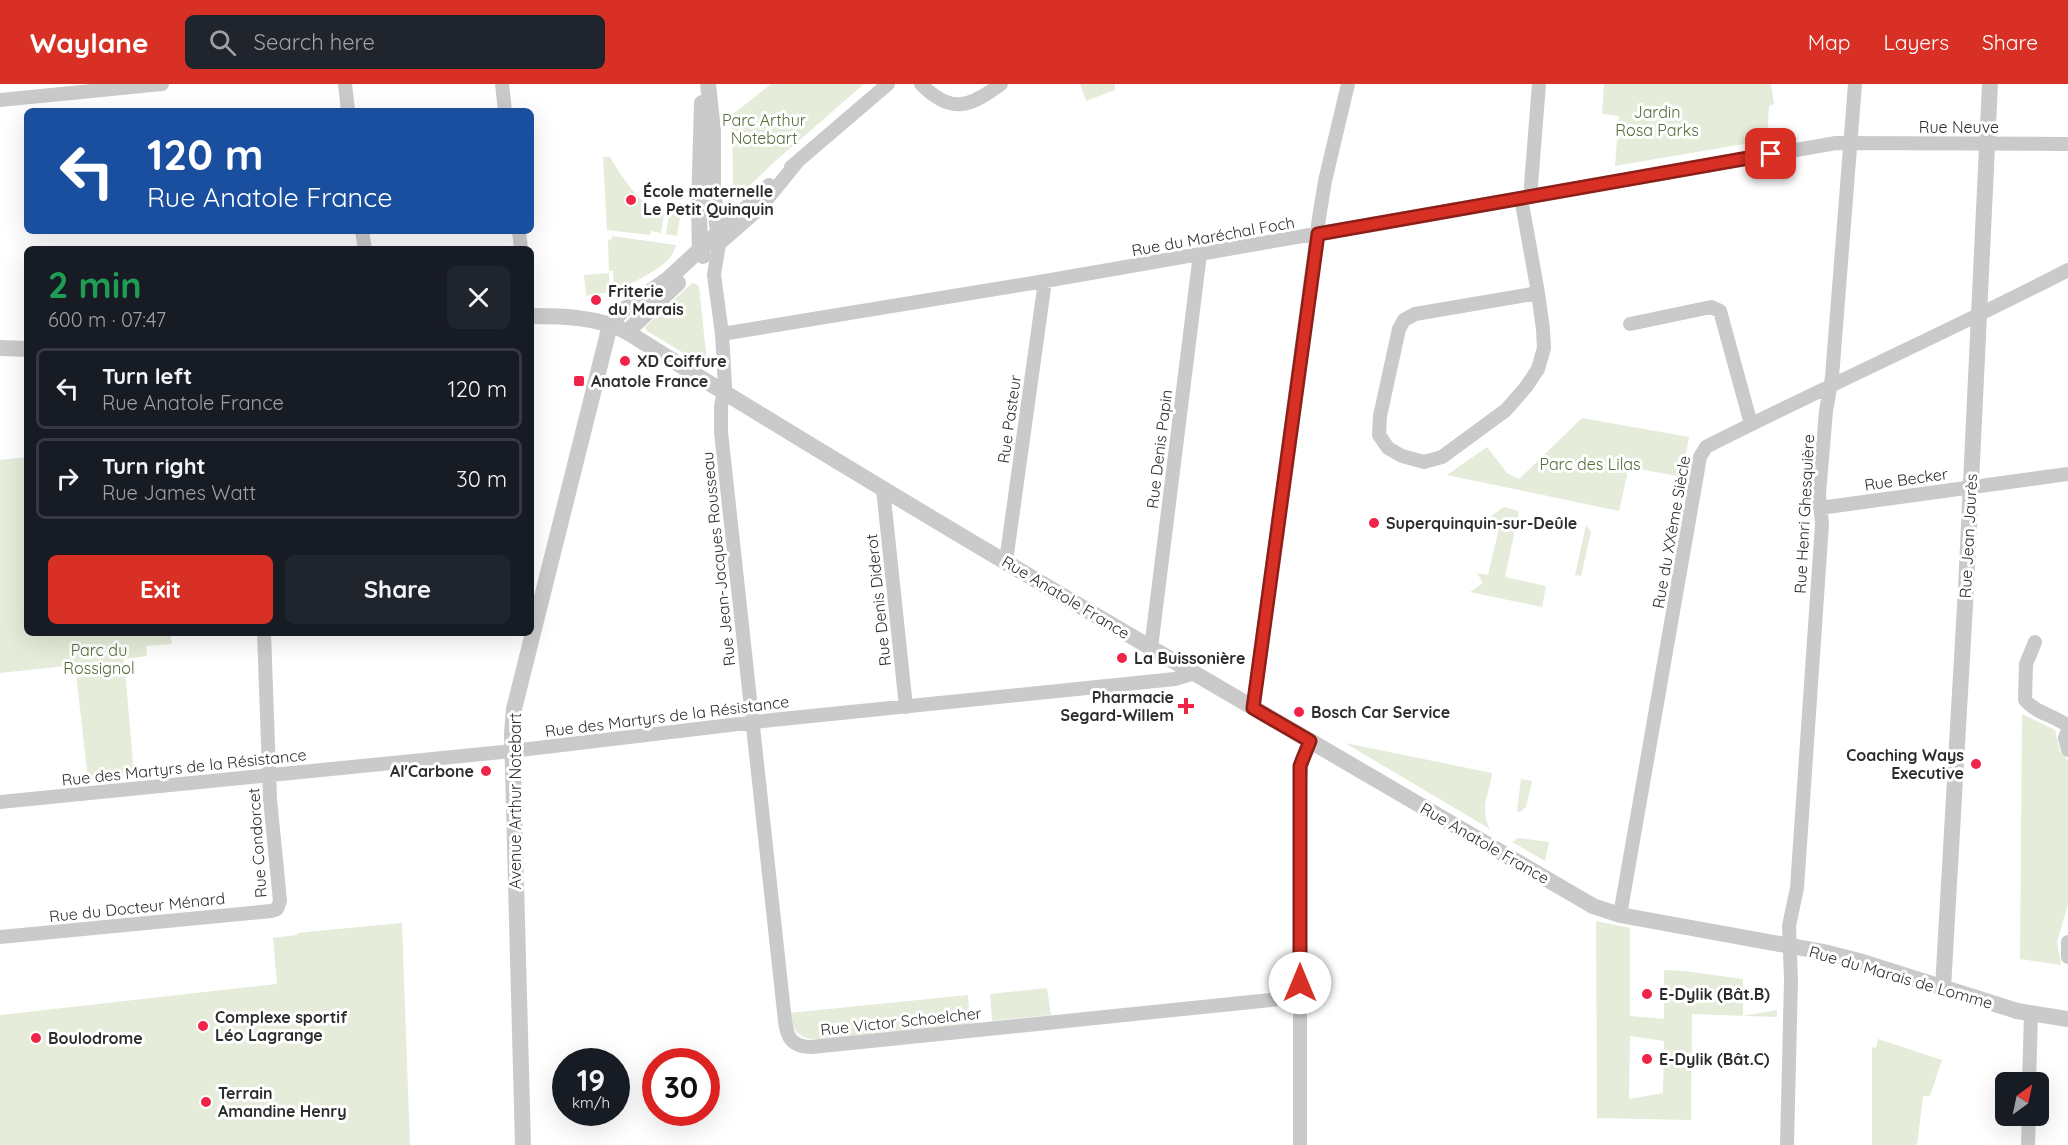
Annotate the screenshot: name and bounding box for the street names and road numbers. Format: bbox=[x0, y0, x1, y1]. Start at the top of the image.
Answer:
street label: Rue Neuve bbox=[1919, 117, 1999, 137]
street label: Rue du Maréchal Foch bbox=[1130, 212, 1296, 260]
street label: Rue Pasteur bbox=[993, 373, 1025, 465]
street label: Rue Denis Papin bbox=[1142, 388, 1176, 510]
street label: Rue Henri Ghesquière bbox=[1790, 434, 1818, 594]
street label: Rue Jean-Jacques Rousseau bbox=[697, 451, 739, 667]
street label: Rue du XXème Siècle bbox=[1648, 454, 1694, 610]
street label: Rue Becker bbox=[1863, 463, 1949, 495]
street label: Rue Jean Jaurès bbox=[1955, 473, 1981, 599]
street label: Rue Denis Diderot bbox=[861, 533, 895, 667]
street label: Rue Anatole France bbox=[999, 551, 1133, 643]
street label: Rue des Martyrs de la Résistance bbox=[544, 691, 790, 741]
street label: Avenue Arthur Notebart bbox=[505, 713, 525, 889]
street label: Rue des Martyrs de la Résistance bbox=[61, 744, 307, 790]
street label: Rue Condorcet bbox=[243, 787, 271, 899]
street label: Rue Anatole France bbox=[1417, 798, 1553, 888]
street label: Rue du Docteur Ménard bbox=[48, 888, 226, 926]
street label: Rue du Marais de Lomme bbox=[1807, 941, 1995, 1013]
street label: Rue Victor Schoelcher bbox=[819, 1003, 983, 1039]

